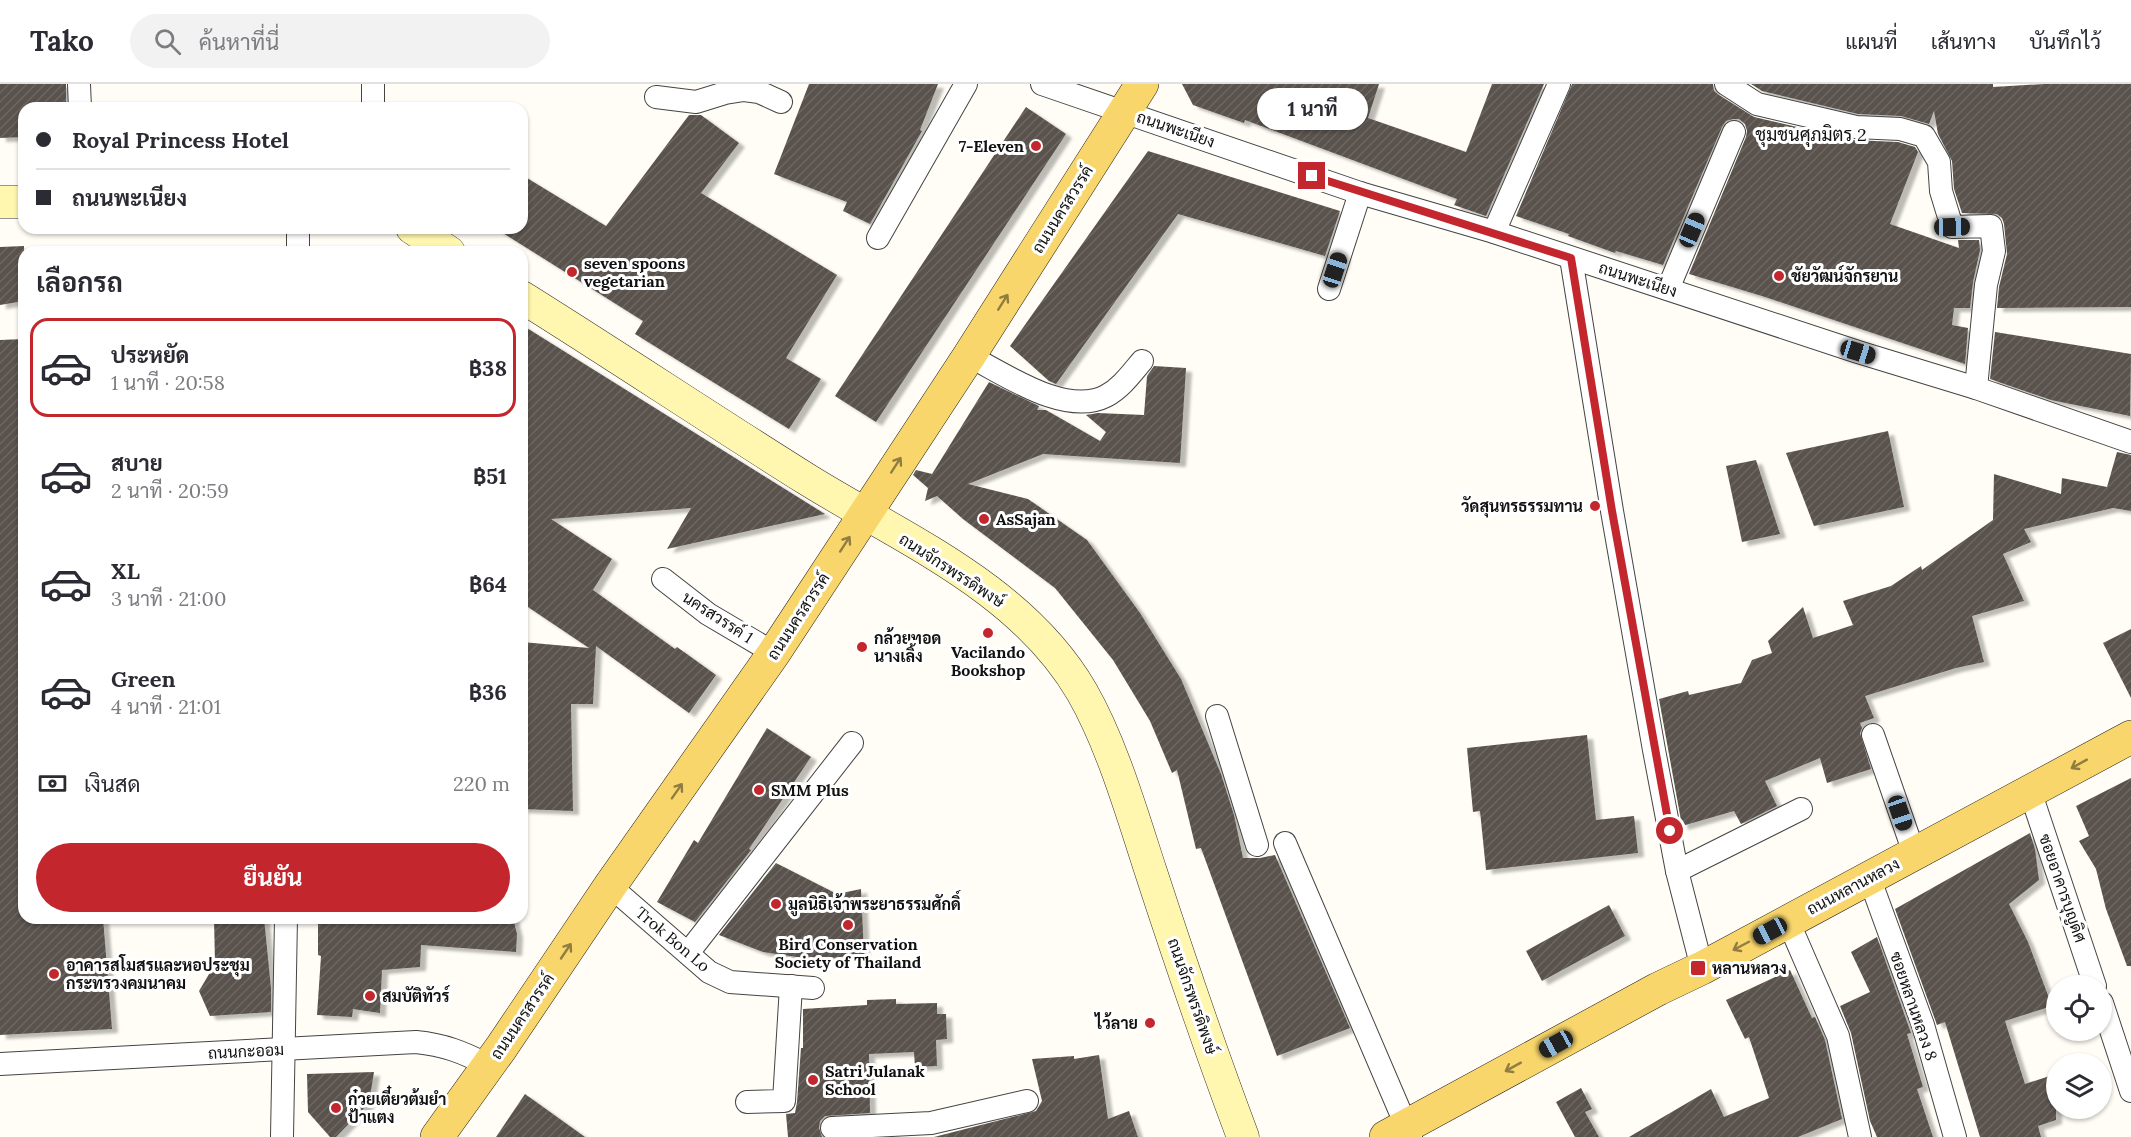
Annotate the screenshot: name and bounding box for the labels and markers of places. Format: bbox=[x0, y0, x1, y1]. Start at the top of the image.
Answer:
place label: 7-Eleven bbox=[959, 136, 1024, 156]
marker: 7-Eleven bbox=[1029, 139, 1043, 153]
place label: seven spoons vegetarian bbox=[584, 253, 686, 291]
marker: seven spoons vegetarian bbox=[565, 265, 579, 279]
place label: ชัยวัฒน์จักรยาน bbox=[1791, 265, 1898, 286]
marker: ชัยวัฒน์จักรยาน bbox=[1772, 269, 1786, 283]
place label: วัดสุนทรธรรมทาน bbox=[1461, 496, 1583, 518]
marker: วัดสุนทรธรรมทาน bbox=[1588, 499, 1602, 513]
place label: AsSajan bbox=[996, 509, 1056, 529]
marker: AsSajan bbox=[977, 512, 991, 526]
marker: Vacilando Bookshop bbox=[981, 626, 995, 640]
place label: กล้วยทอด นางเลิ้ง bbox=[874, 627, 941, 666]
marker: กล้วยทอด นางเลิ้ง bbox=[855, 640, 869, 654]
place label: Vacilando Bookshop bbox=[951, 642, 1026, 680]
place label: SMM Plus bbox=[771, 780, 849, 800]
marker: SMM Plus bbox=[752, 783, 766, 797]
place label: มูลนิธิเจ้าพระยาธรรมศักดิ์ bbox=[788, 889, 961, 917]
marker: มูลนิธิเจ้าพระยาธรรมศักดิ์ bbox=[769, 897, 783, 911]
marker: Bird Conservation Society of Thailand bbox=[841, 918, 855, 932]
place label: Bird Conservation Society of Thailand bbox=[775, 934, 922, 972]
place label: อาคารสโมสรและหอประชุม กระทรวงคมนาคม bbox=[66, 954, 250, 993]
place label: หลานหลวง bbox=[1712, 958, 1787, 978]
marker: หลานหลวง bbox=[1689, 959, 1707, 977]
marker: อาคารสโมสรและหอประชุม กระทรวงคมนาคม bbox=[47, 967, 61, 981]
place label: สมบัติทัวร์ bbox=[382, 985, 451, 1006]
marker: สมบัติทัวร์ bbox=[363, 989, 377, 1003]
place label: ไว้ลาย bbox=[1093, 1012, 1138, 1033]
marker: ไว้ลาย bbox=[1143, 1016, 1157, 1030]
place label: Satri Julanak School bbox=[825, 1061, 925, 1099]
marker: Satri Julanak School bbox=[806, 1073, 820, 1087]
place label: ก๋วยเตี๋ยวต้มยำ ป้าแตง bbox=[348, 1085, 446, 1127]
marker: ก๋วยเตี๋ยวต้มยำ ป้าแตง bbox=[329, 1101, 343, 1115]

